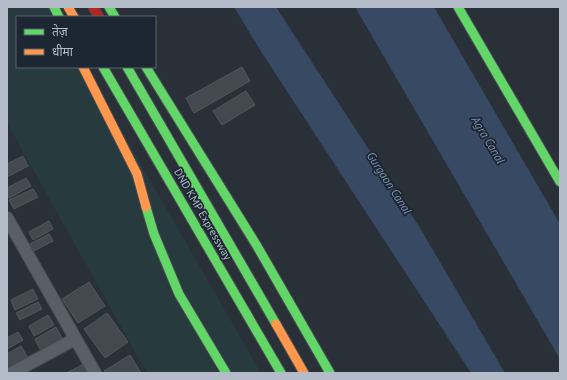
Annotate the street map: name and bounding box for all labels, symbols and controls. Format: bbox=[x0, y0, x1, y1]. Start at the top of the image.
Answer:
legend bbox=[16, 16, 156, 68]
text: तेज़ bbox=[52, 24, 69, 39]
text: धीमा bbox=[52, 44, 74, 59]
water label: Agra Canal bbox=[468, 112, 509, 167]
water label: Gurgaon Canal bbox=[364, 149, 416, 217]
street label: DND KMP Expressway bbox=[171, 166, 235, 263]

